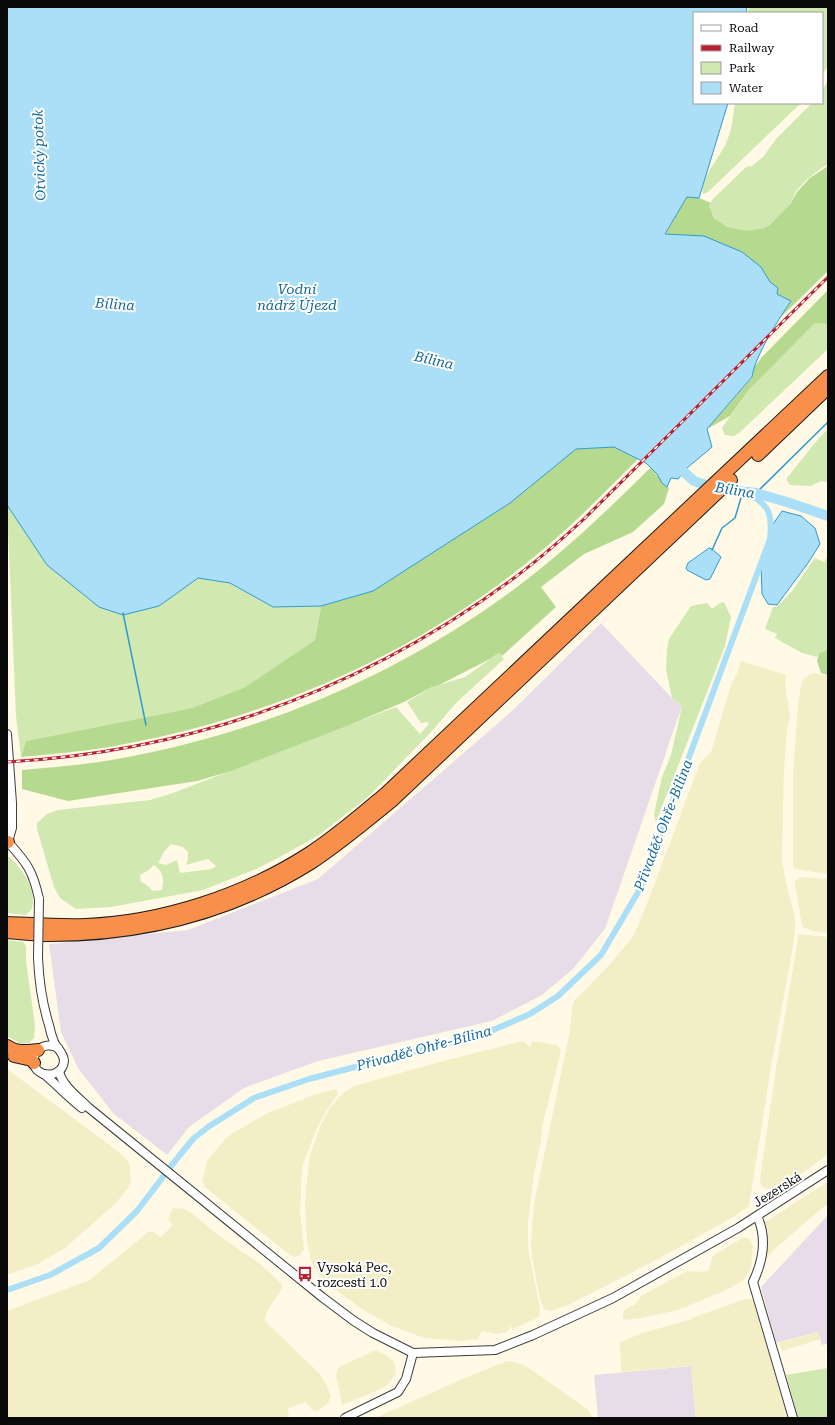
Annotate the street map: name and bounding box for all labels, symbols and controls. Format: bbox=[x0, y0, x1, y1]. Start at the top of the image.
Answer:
legend bbox=[693, 12, 823, 104]
text: Road bbox=[729, 21, 759, 35]
text: Railway bbox=[729, 41, 775, 55]
text: Park bbox=[729, 61, 756, 75]
text: Water bbox=[729, 81, 763, 95]
water label: Otvický potok bbox=[29, 109, 49, 201]
water label: Vodní nádrž Újezd bbox=[257, 281, 337, 313]
water label: Bílina bbox=[94, 295, 135, 313]
water label: Bílina bbox=[412, 348, 455, 372]
water label: Bílina bbox=[713, 479, 756, 501]
water label: Přivaděč Ohře-Bílina bbox=[630, 757, 695, 894]
water label: Přivaděč Ohře-Bílina bbox=[354, 1022, 493, 1074]
street label: Jezerská bbox=[750, 1169, 804, 1210]
place label: Vysoká Pec, rozcestí 1.0 bbox=[317, 1260, 391, 1290]
bus stop icon: Vysoká Pec, rozcestí 1.0 bbox=[296, 1265, 314, 1283]

